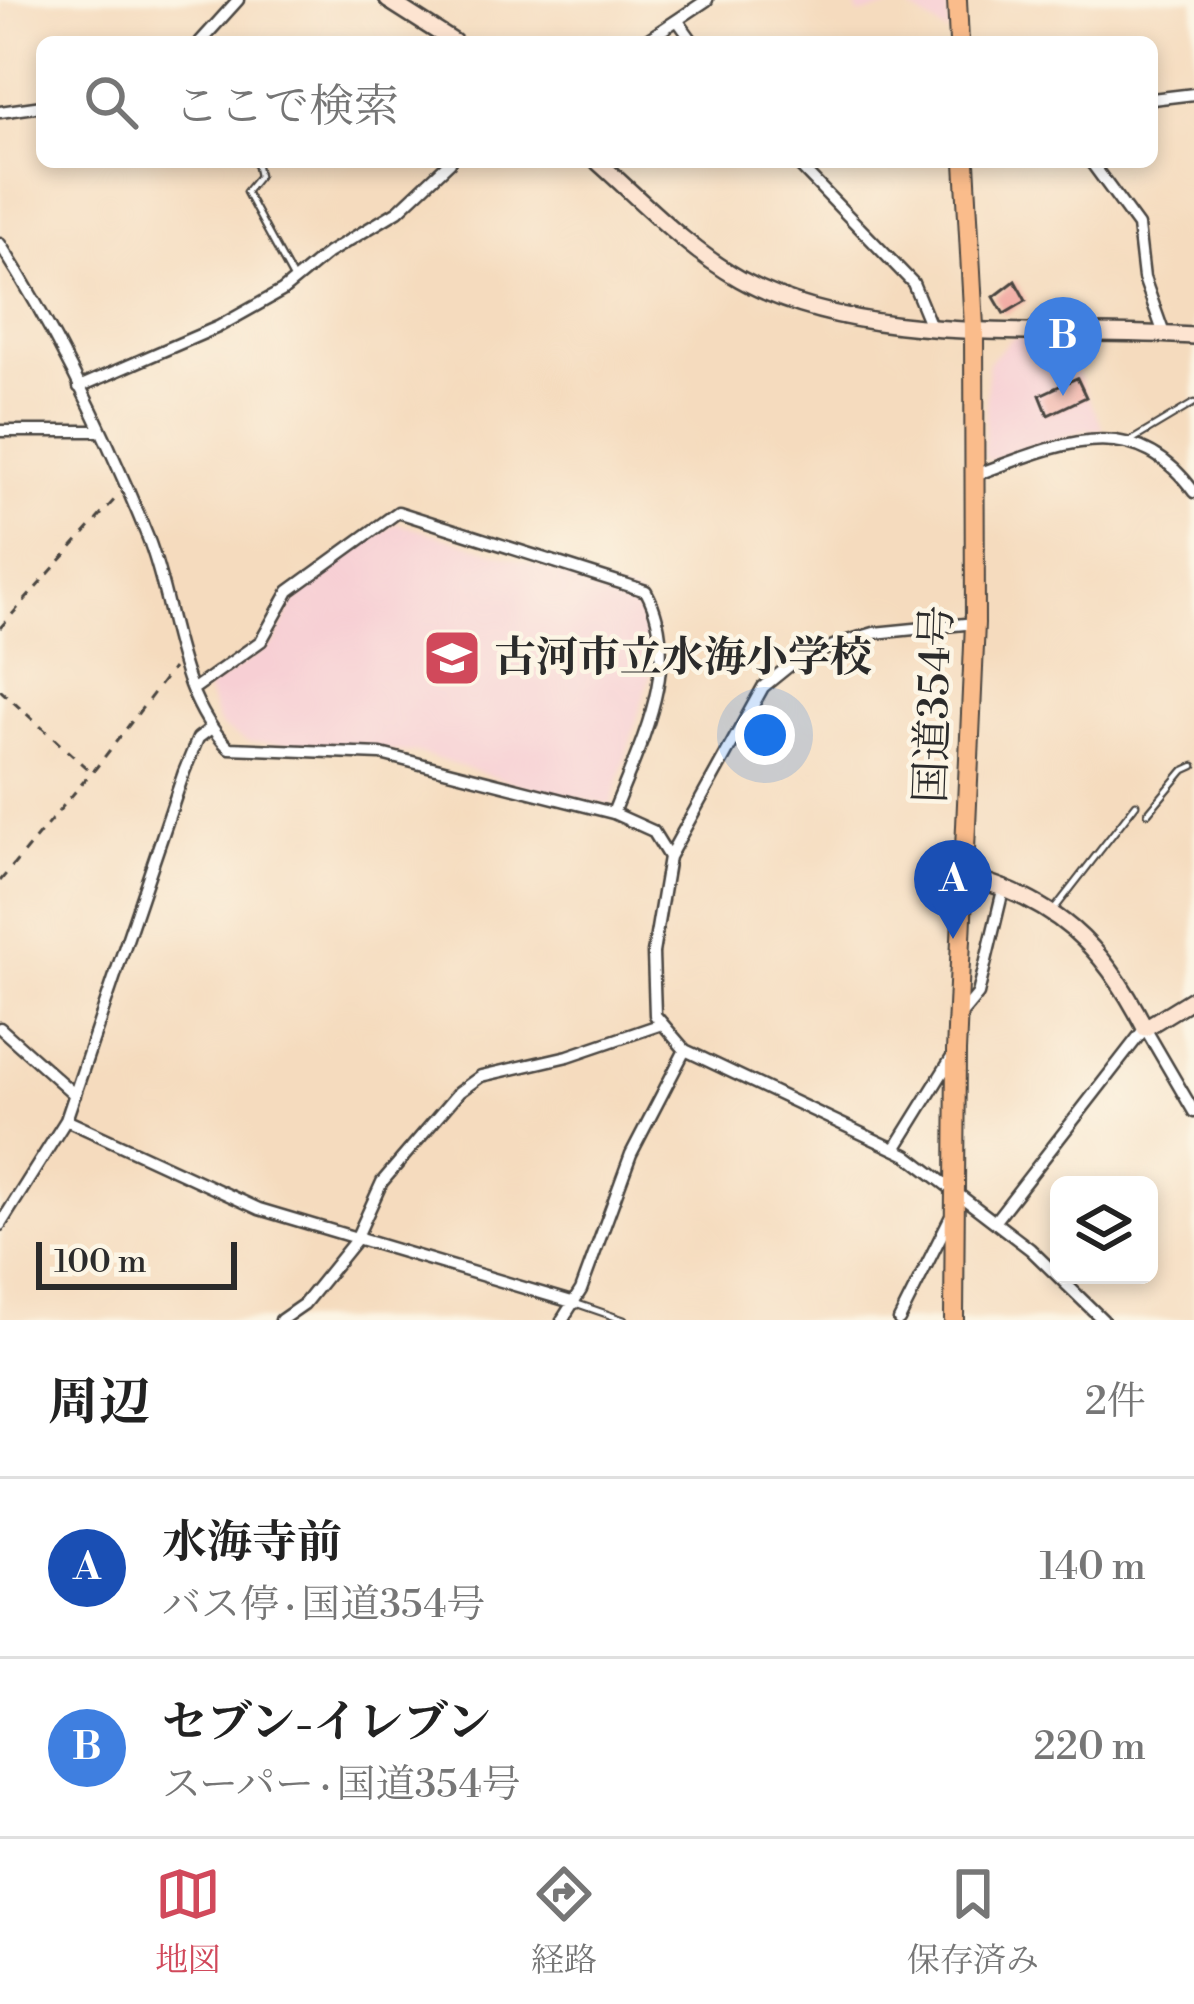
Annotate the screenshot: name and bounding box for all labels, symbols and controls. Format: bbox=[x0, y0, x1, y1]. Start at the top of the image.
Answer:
search box bbox=[36, 36, 1158, 168]
icon: search bbox=[78, 69, 144, 135]
text: ここで検索 bbox=[174, 79, 399, 136]
pin: B bbox=[1024, 297, 1102, 396]
street label: 国道354号 bbox=[905, 604, 965, 804]
school or university icon: 古河市立水海小学校 bbox=[421, 627, 483, 689]
place label: 古河市立水海小学校 bbox=[494, 632, 872, 685]
your location bbox=[735, 705, 795, 765]
pin: A bbox=[914, 840, 992, 939]
map controls bbox=[1050, 1176, 1158, 1284]
button: layers bbox=[1050, 1176, 1158, 1284]
scale bar bbox=[36, 1236, 237, 1289]
text: 100 m bbox=[54, 1242, 147, 1283]
text: 周辺 bbox=[48, 1372, 150, 1436]
text: 2件 bbox=[1085, 1378, 1146, 1427]
text: 水海寺前 bbox=[162, 1515, 342, 1572]
text: A bbox=[73, 1543, 101, 1592]
text: 140 m bbox=[1039, 1543, 1146, 1592]
text: バス停 · 国道354号 bbox=[162, 1581, 486, 1630]
text: セブン-イレブン bbox=[162, 1695, 491, 1752]
text: B bbox=[72, 1723, 102, 1772]
text: 220 m bbox=[1033, 1723, 1146, 1772]
text: スーパー · 国道354号 bbox=[162, 1761, 521, 1810]
tab: 地図 bbox=[155, 1861, 221, 1982]
tab: 経路 bbox=[531, 1861, 597, 1982]
tab: 保存済み bbox=[907, 1861, 1039, 1982]

